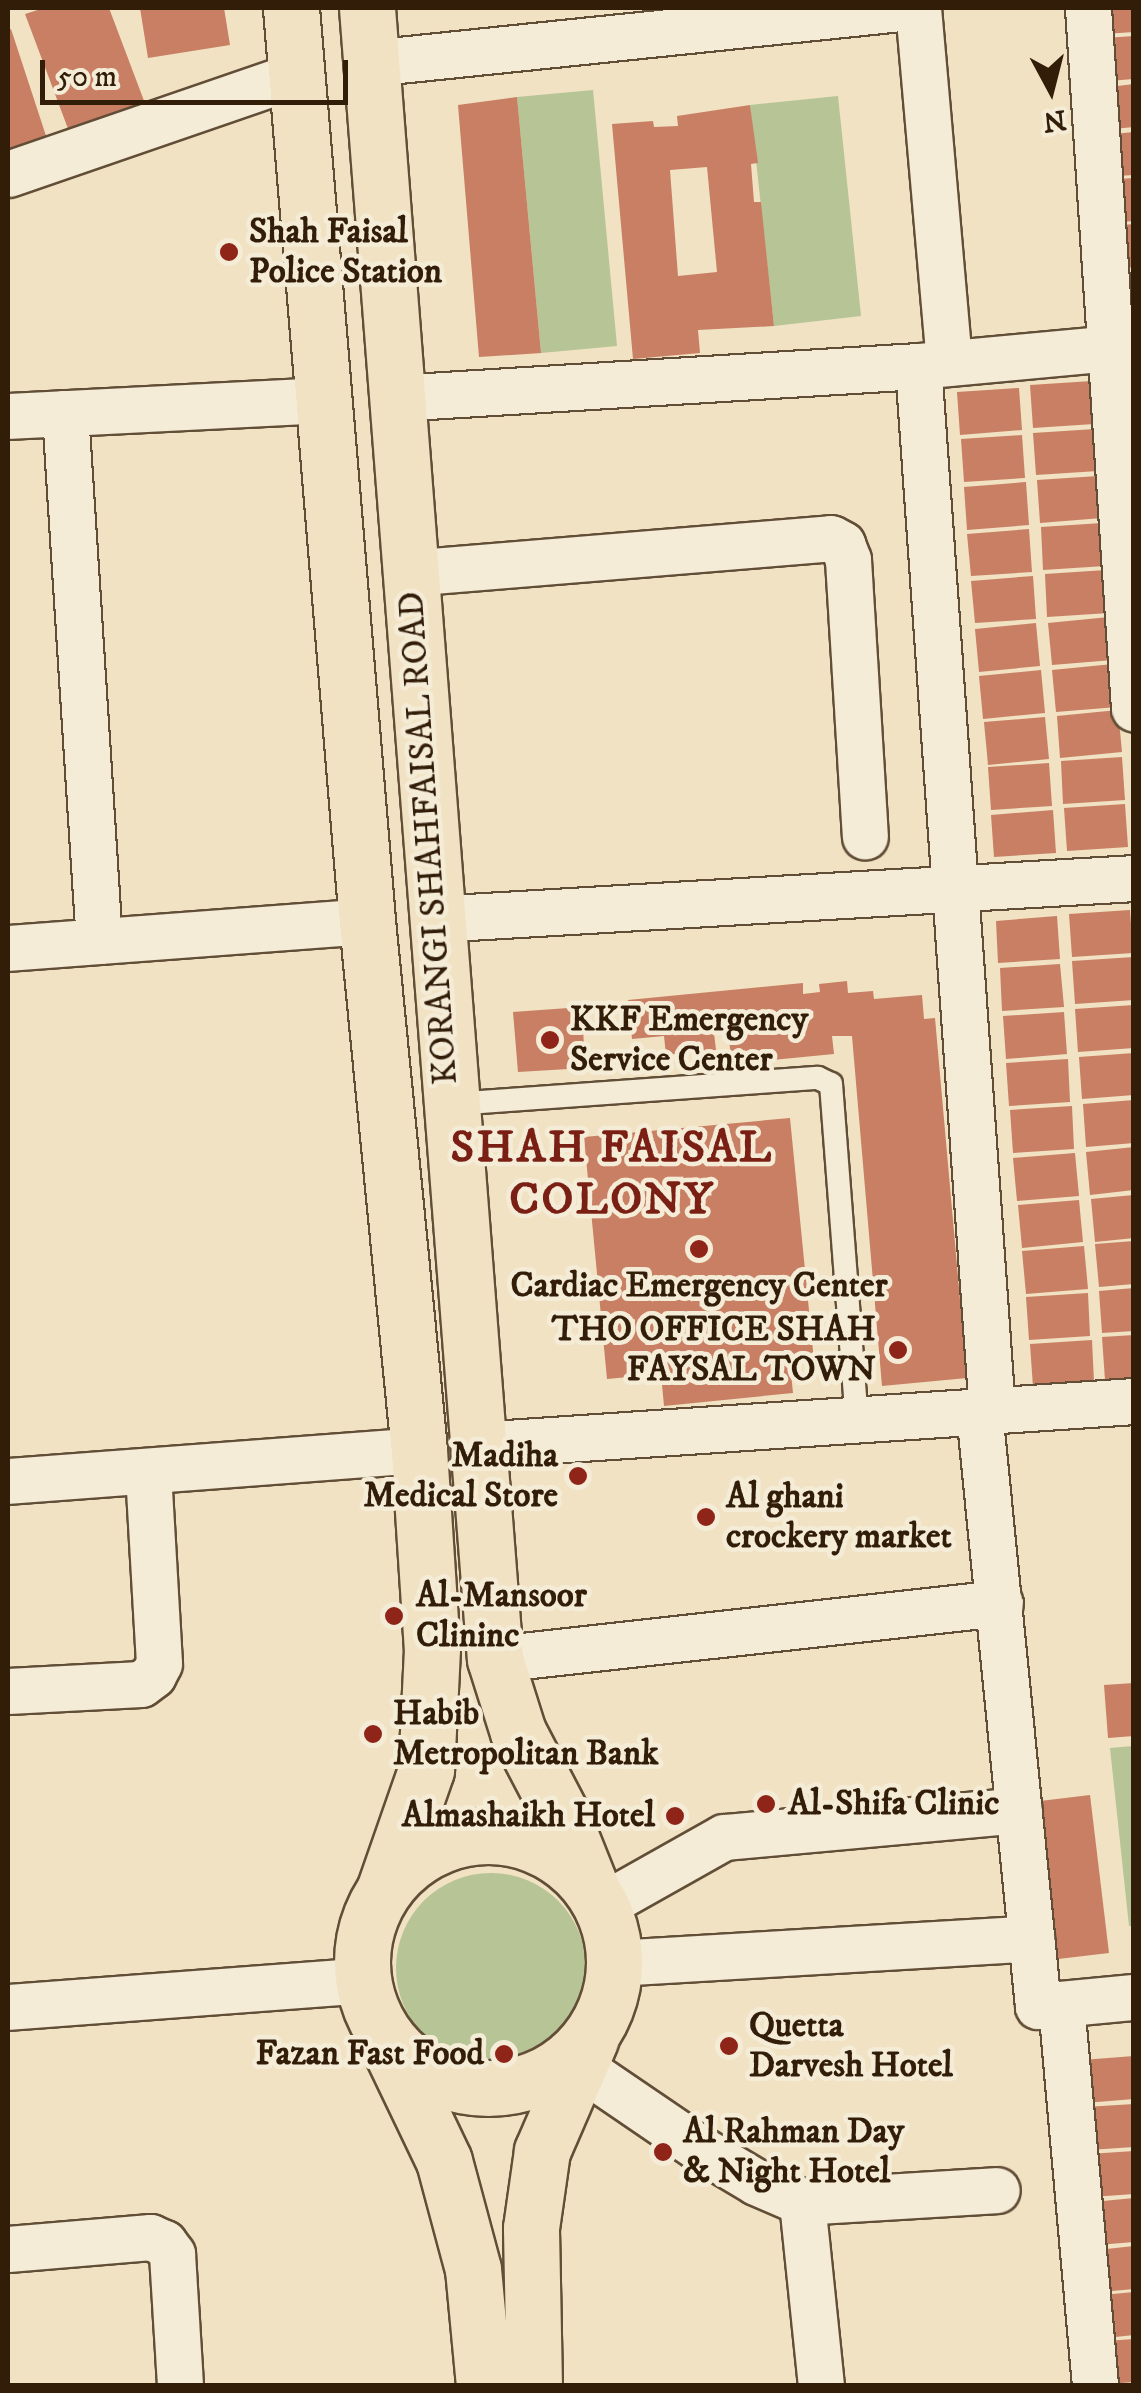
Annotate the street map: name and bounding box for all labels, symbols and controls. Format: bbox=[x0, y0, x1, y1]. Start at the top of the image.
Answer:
scale bar bbox=[45, 40, 352, 102]
north arrow bbox=[1001, 40, 1101, 140]
text: 50 m bbox=[57, 59, 117, 96]
text: N bbox=[1041, 102, 1068, 139]
place label: Shah Faisal Police Station bbox=[249, 211, 442, 293]
marker: Shah Faisal Police Station bbox=[218, 241, 240, 263]
street label: KORANGI SHAHFAISAL ROAD bbox=[391, 590, 467, 1086]
place label: KKF Emergency Service Center bbox=[570, 999, 808, 1081]
marker: KKF Emergency Service Center bbox=[539, 1029, 561, 1051]
district label: SHAH FAISAL COLONY bbox=[450, 1122, 774, 1228]
marker: Cardiac Emergency Center bbox=[688, 1238, 710, 1260]
place label: Cardiac Emergency Center bbox=[511, 1265, 887, 1307]
place label: THO OFFICE SHAH FAYSAL TOWN bbox=[552, 1309, 876, 1391]
marker: THO OFFICE SHAH FAYSAL TOWN bbox=[885, 1337, 911, 1363]
place label: Madiha Medical Store bbox=[364, 1435, 558, 1517]
marker: Madiha Medical Store bbox=[567, 1465, 589, 1487]
place label: Al ghani crockery market bbox=[726, 1476, 952, 1558]
marker: Al ghani crockery market bbox=[695, 1506, 717, 1528]
place label: Al-Mansoor Clininc bbox=[416, 1575, 587, 1657]
marker: Al-Mansoor Clininc bbox=[381, 1603, 407, 1629]
place label: Habib Metropolitan Bank bbox=[393, 1693, 659, 1775]
marker: Habib Metropolitan Bank bbox=[362, 1723, 384, 1745]
place label: Al-Shifa Clinic bbox=[788, 1783, 999, 1825]
marker: Al-Shifa Clinic bbox=[753, 1791, 779, 1817]
place label: Almashaikh Hotel bbox=[402, 1795, 655, 1837]
marker: Almashaikh Hotel bbox=[664, 1805, 686, 1827]
place label: Quetta Darvesh Hotel bbox=[749, 2005, 953, 2087]
place label: Fazan Fast Food bbox=[255, 2033, 484, 2075]
marker: Quetta Darvesh Hotel bbox=[718, 2035, 740, 2057]
marker: Fazan Fast Food bbox=[493, 2043, 515, 2065]
place label: Al Rahman Day & Night Hotel bbox=[683, 2111, 904, 2193]
marker: Al Rahman Day & Night Hotel bbox=[652, 2141, 674, 2163]

